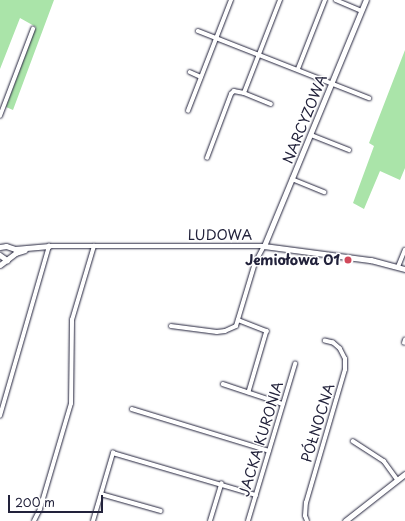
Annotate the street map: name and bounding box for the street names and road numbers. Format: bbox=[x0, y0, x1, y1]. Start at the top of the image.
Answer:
street label: NARCYZOWA bbox=[279, 72, 331, 166]
street label: LUDOWA bbox=[188, 227, 252, 243]
street label: JACKA KURONIA bbox=[235, 379, 287, 499]
street label: PÓŁNOCNA bbox=[298, 381, 338, 465]

